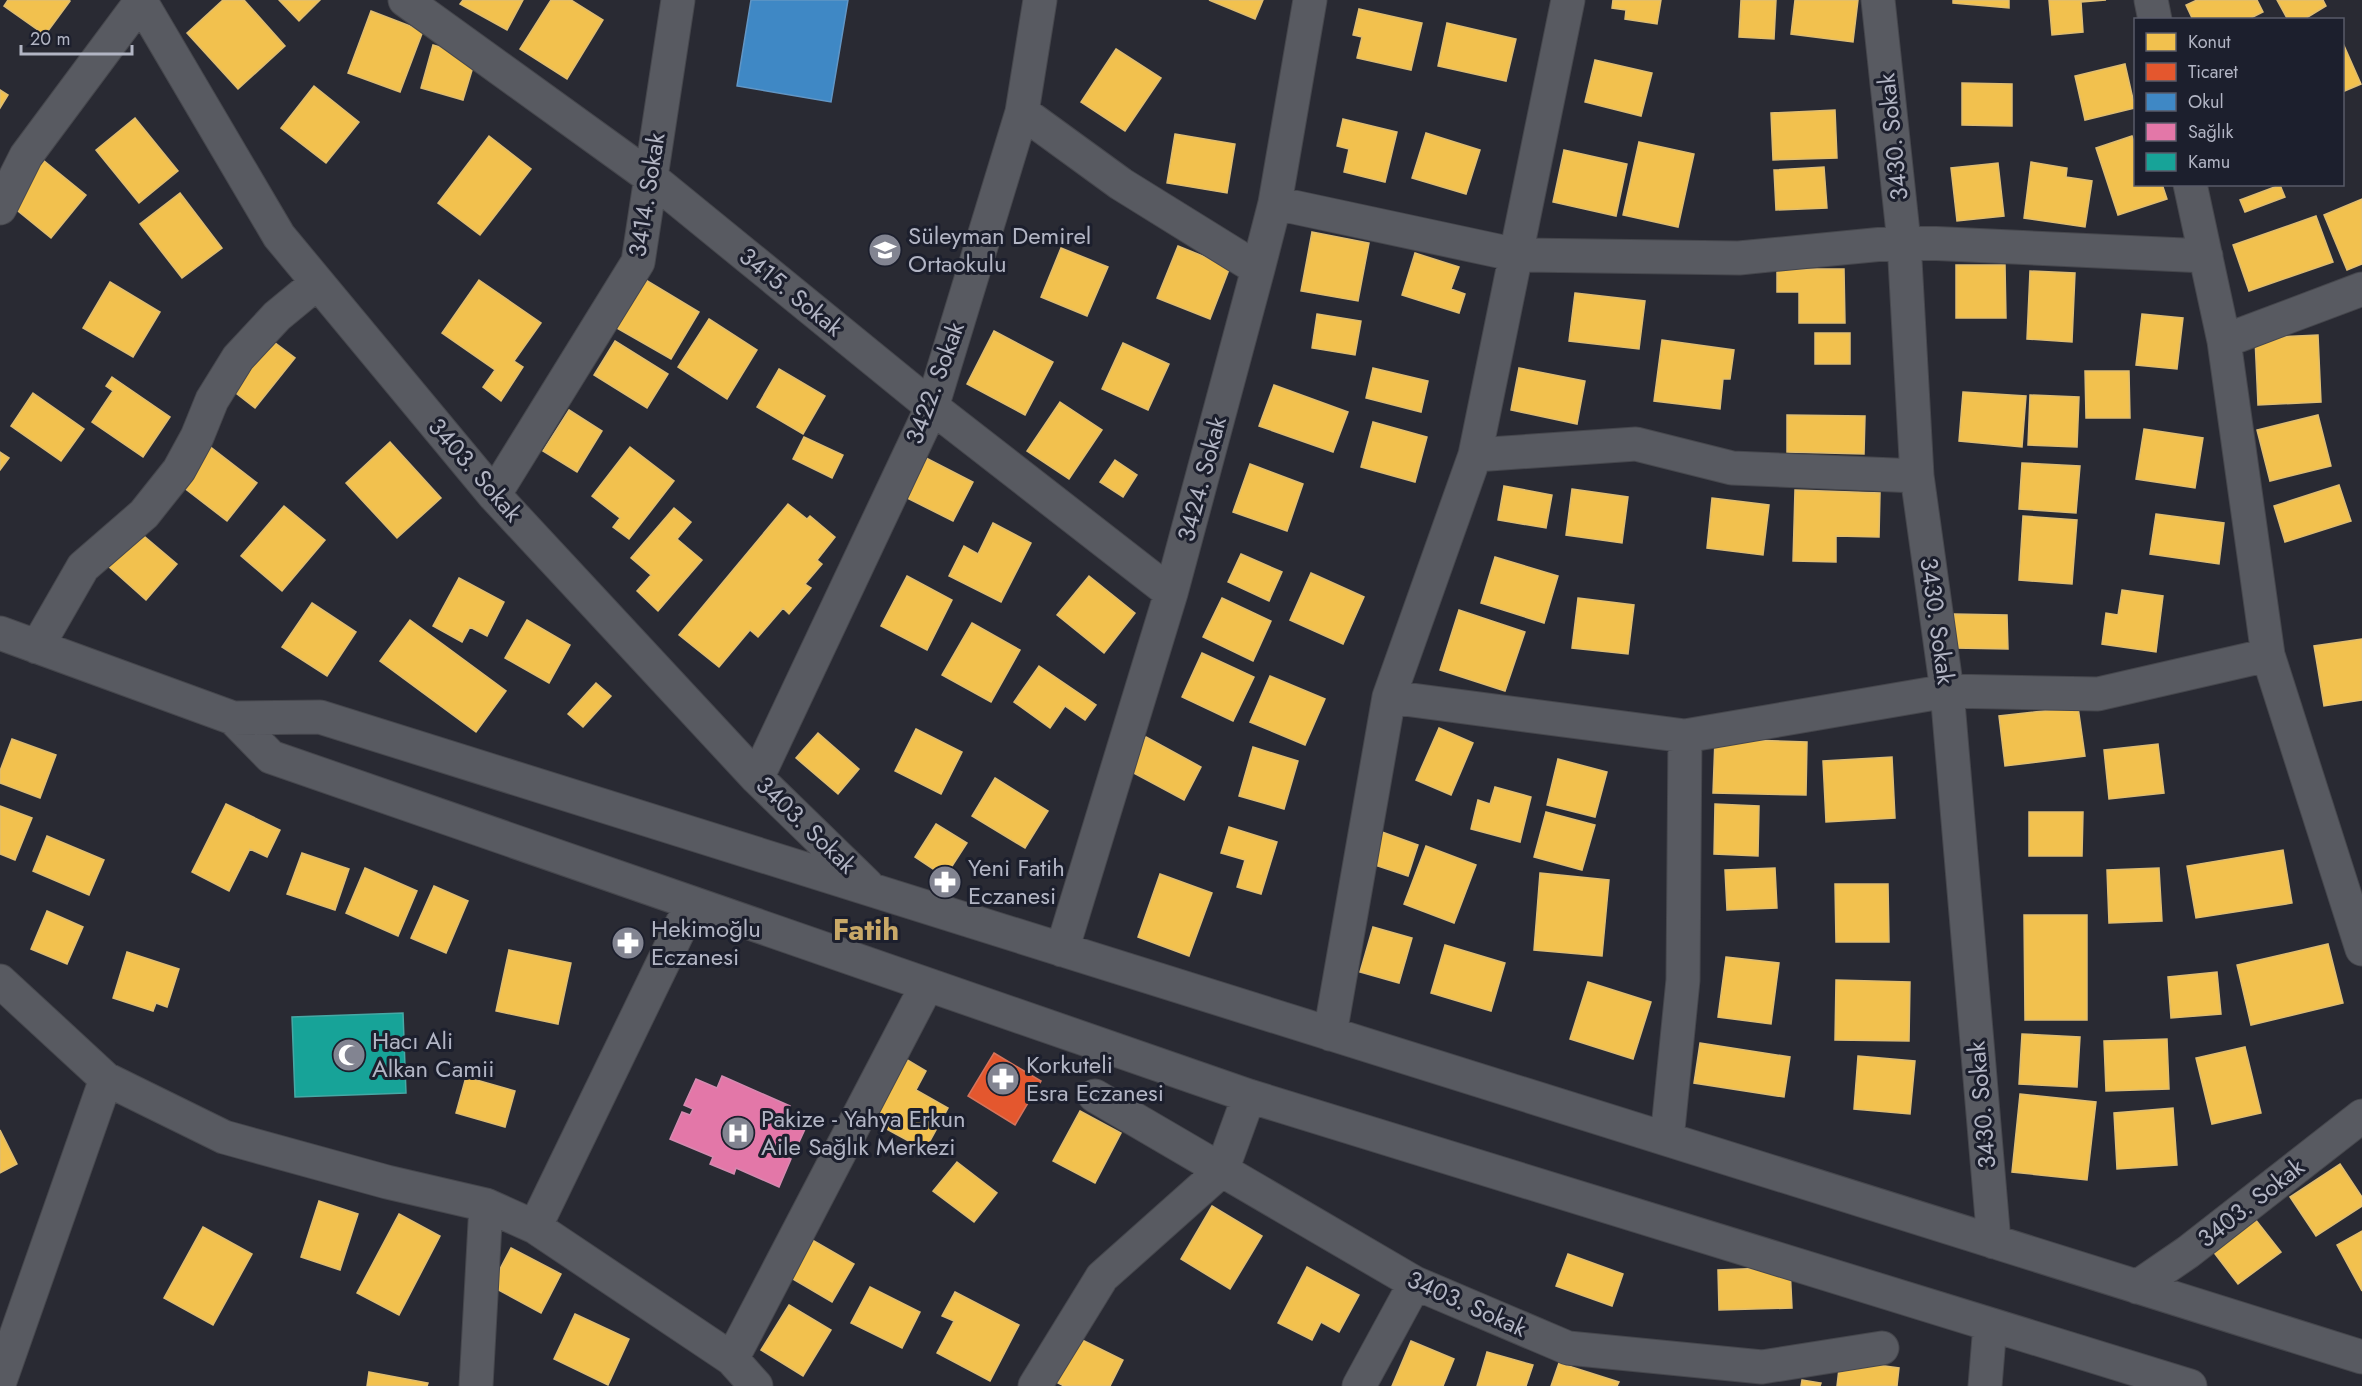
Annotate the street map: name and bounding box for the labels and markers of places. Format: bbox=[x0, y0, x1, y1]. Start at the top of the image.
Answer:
place label: Süleyman Demirel Ortaokulu bbox=[908, 218, 1091, 281]
school or university icon: Süleyman Demirel Ortaokulu bbox=[867, 232, 903, 268]
place label: Yeni Fatih Eczanesi bbox=[968, 850, 1065, 913]
pharmacy icon: Yeni Fatih Eczanesi bbox=[927, 864, 963, 900]
place label: Hekimoğlu Eczanesi bbox=[651, 911, 761, 974]
pharmacy icon: Hekimoğlu Eczanesi bbox=[610, 925, 646, 961]
place label: Hacı Ali Alkan Camii bbox=[372, 1023, 494, 1086]
mosque icon: Hacı Ali Alkan Camii bbox=[331, 1037, 367, 1073]
place label: Korkuteli Esra Eczanesi bbox=[1026, 1047, 1164, 1110]
pharmacy icon: Korkuteli Esra Eczanesi bbox=[985, 1061, 1021, 1097]
place label: Pakize - Yahya Erkun Aile Sağlık Merkezi bbox=[761, 1101, 966, 1164]
hospital icon: Pakize - Yahya Erkun Aile Sağlık Merkezi bbox=[720, 1115, 756, 1151]

